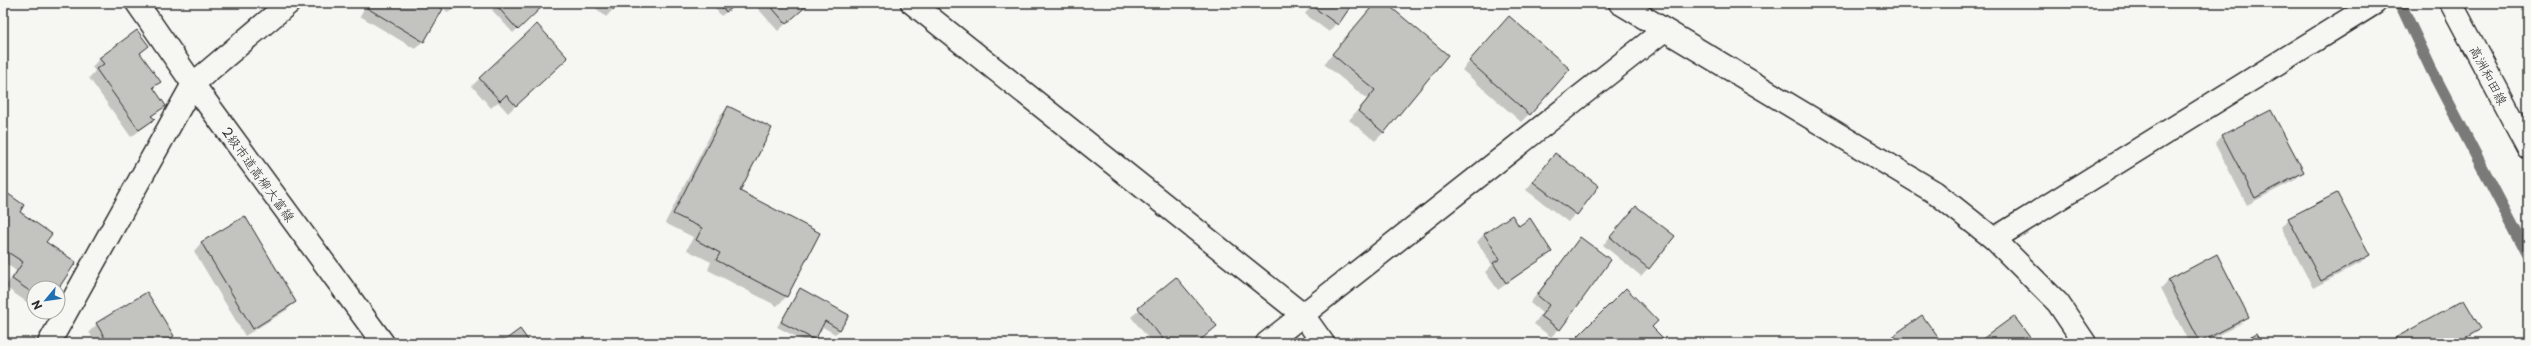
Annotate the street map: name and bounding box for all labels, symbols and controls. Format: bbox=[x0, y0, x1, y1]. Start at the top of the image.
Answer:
street label: 高洲和田線 bbox=[2465, 42, 2513, 109]
street label: 2級市道高柳大富線 bbox=[218, 123, 301, 226]
north arrow bbox=[26, 280, 66, 320]
text: N bbox=[27, 297, 46, 313]

